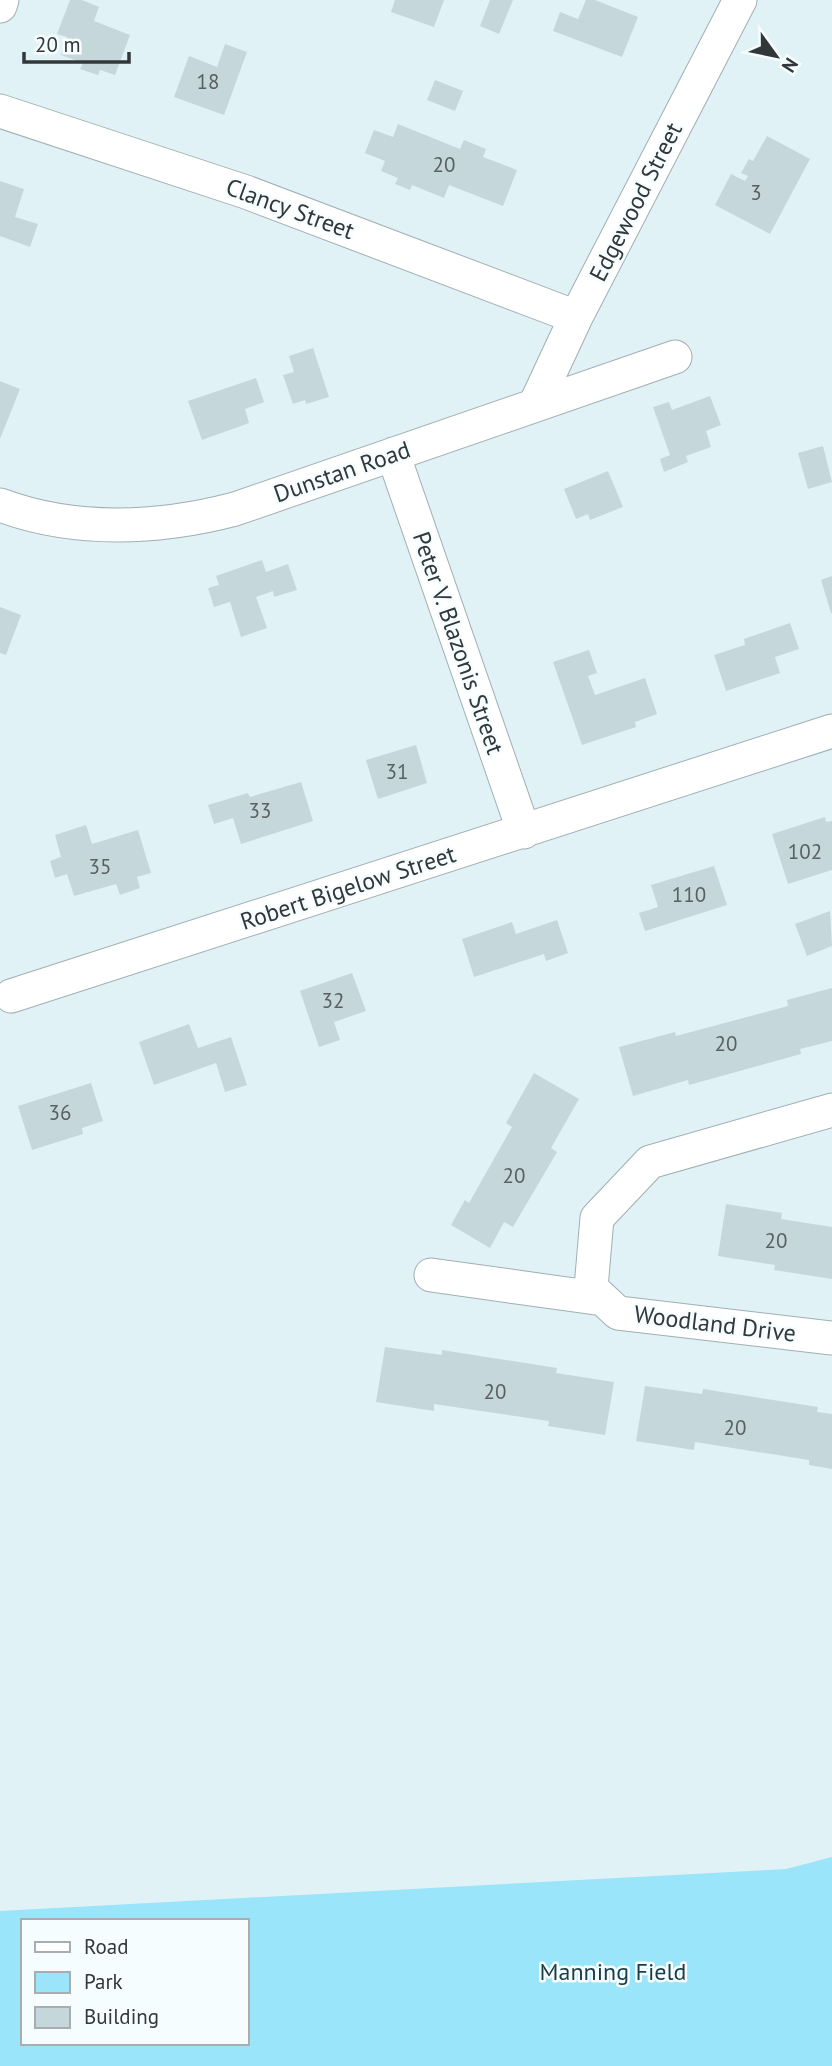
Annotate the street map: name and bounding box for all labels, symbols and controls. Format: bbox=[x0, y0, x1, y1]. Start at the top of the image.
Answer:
scale bar bbox=[24, 21, 130, 65]
north arrow bbox=[741, 21, 811, 91]
text: 20 m bbox=[35, 31, 81, 58]
text: N bbox=[777, 53, 804, 77]
house number: 18 bbox=[197, 68, 219, 95]
street label: Edgewood Street bbox=[582, 117, 689, 286]
house number: 20 bbox=[433, 151, 455, 178]
street label: Clancy Street bbox=[222, 171, 359, 246]
house number: 3 bbox=[750, 179, 762, 206]
street label: Dunstan Road bbox=[270, 434, 414, 509]
street label: Peter V. Blazonis Street bbox=[406, 528, 511, 758]
house number: 31 bbox=[386, 758, 408, 785]
house number: 33 bbox=[249, 797, 271, 824]
street label: Robert Bigelow Street bbox=[236, 838, 459, 937]
house number: 102 bbox=[788, 838, 822, 865]
house number: 35 bbox=[89, 853, 111, 880]
house number: 110 bbox=[672, 881, 706, 908]
house number: 32 bbox=[322, 987, 344, 1014]
house number: 20 bbox=[715, 1030, 737, 1057]
house number: 36 bbox=[49, 1099, 71, 1126]
house number: 20 bbox=[503, 1162, 525, 1189]
house number: 20 bbox=[765, 1227, 787, 1254]
street label: Woodland Drive bbox=[632, 1298, 798, 1349]
house number: 20 bbox=[484, 1378, 506, 1405]
house number: 20 bbox=[724, 1414, 746, 1441]
legend bbox=[21, 1919, 248, 2045]
text: Road bbox=[84, 1933, 128, 1960]
park label: Manning Field bbox=[540, 1956, 686, 1987]
text: Park bbox=[84, 1968, 123, 1995]
text: Building bbox=[84, 2003, 159, 2030]

